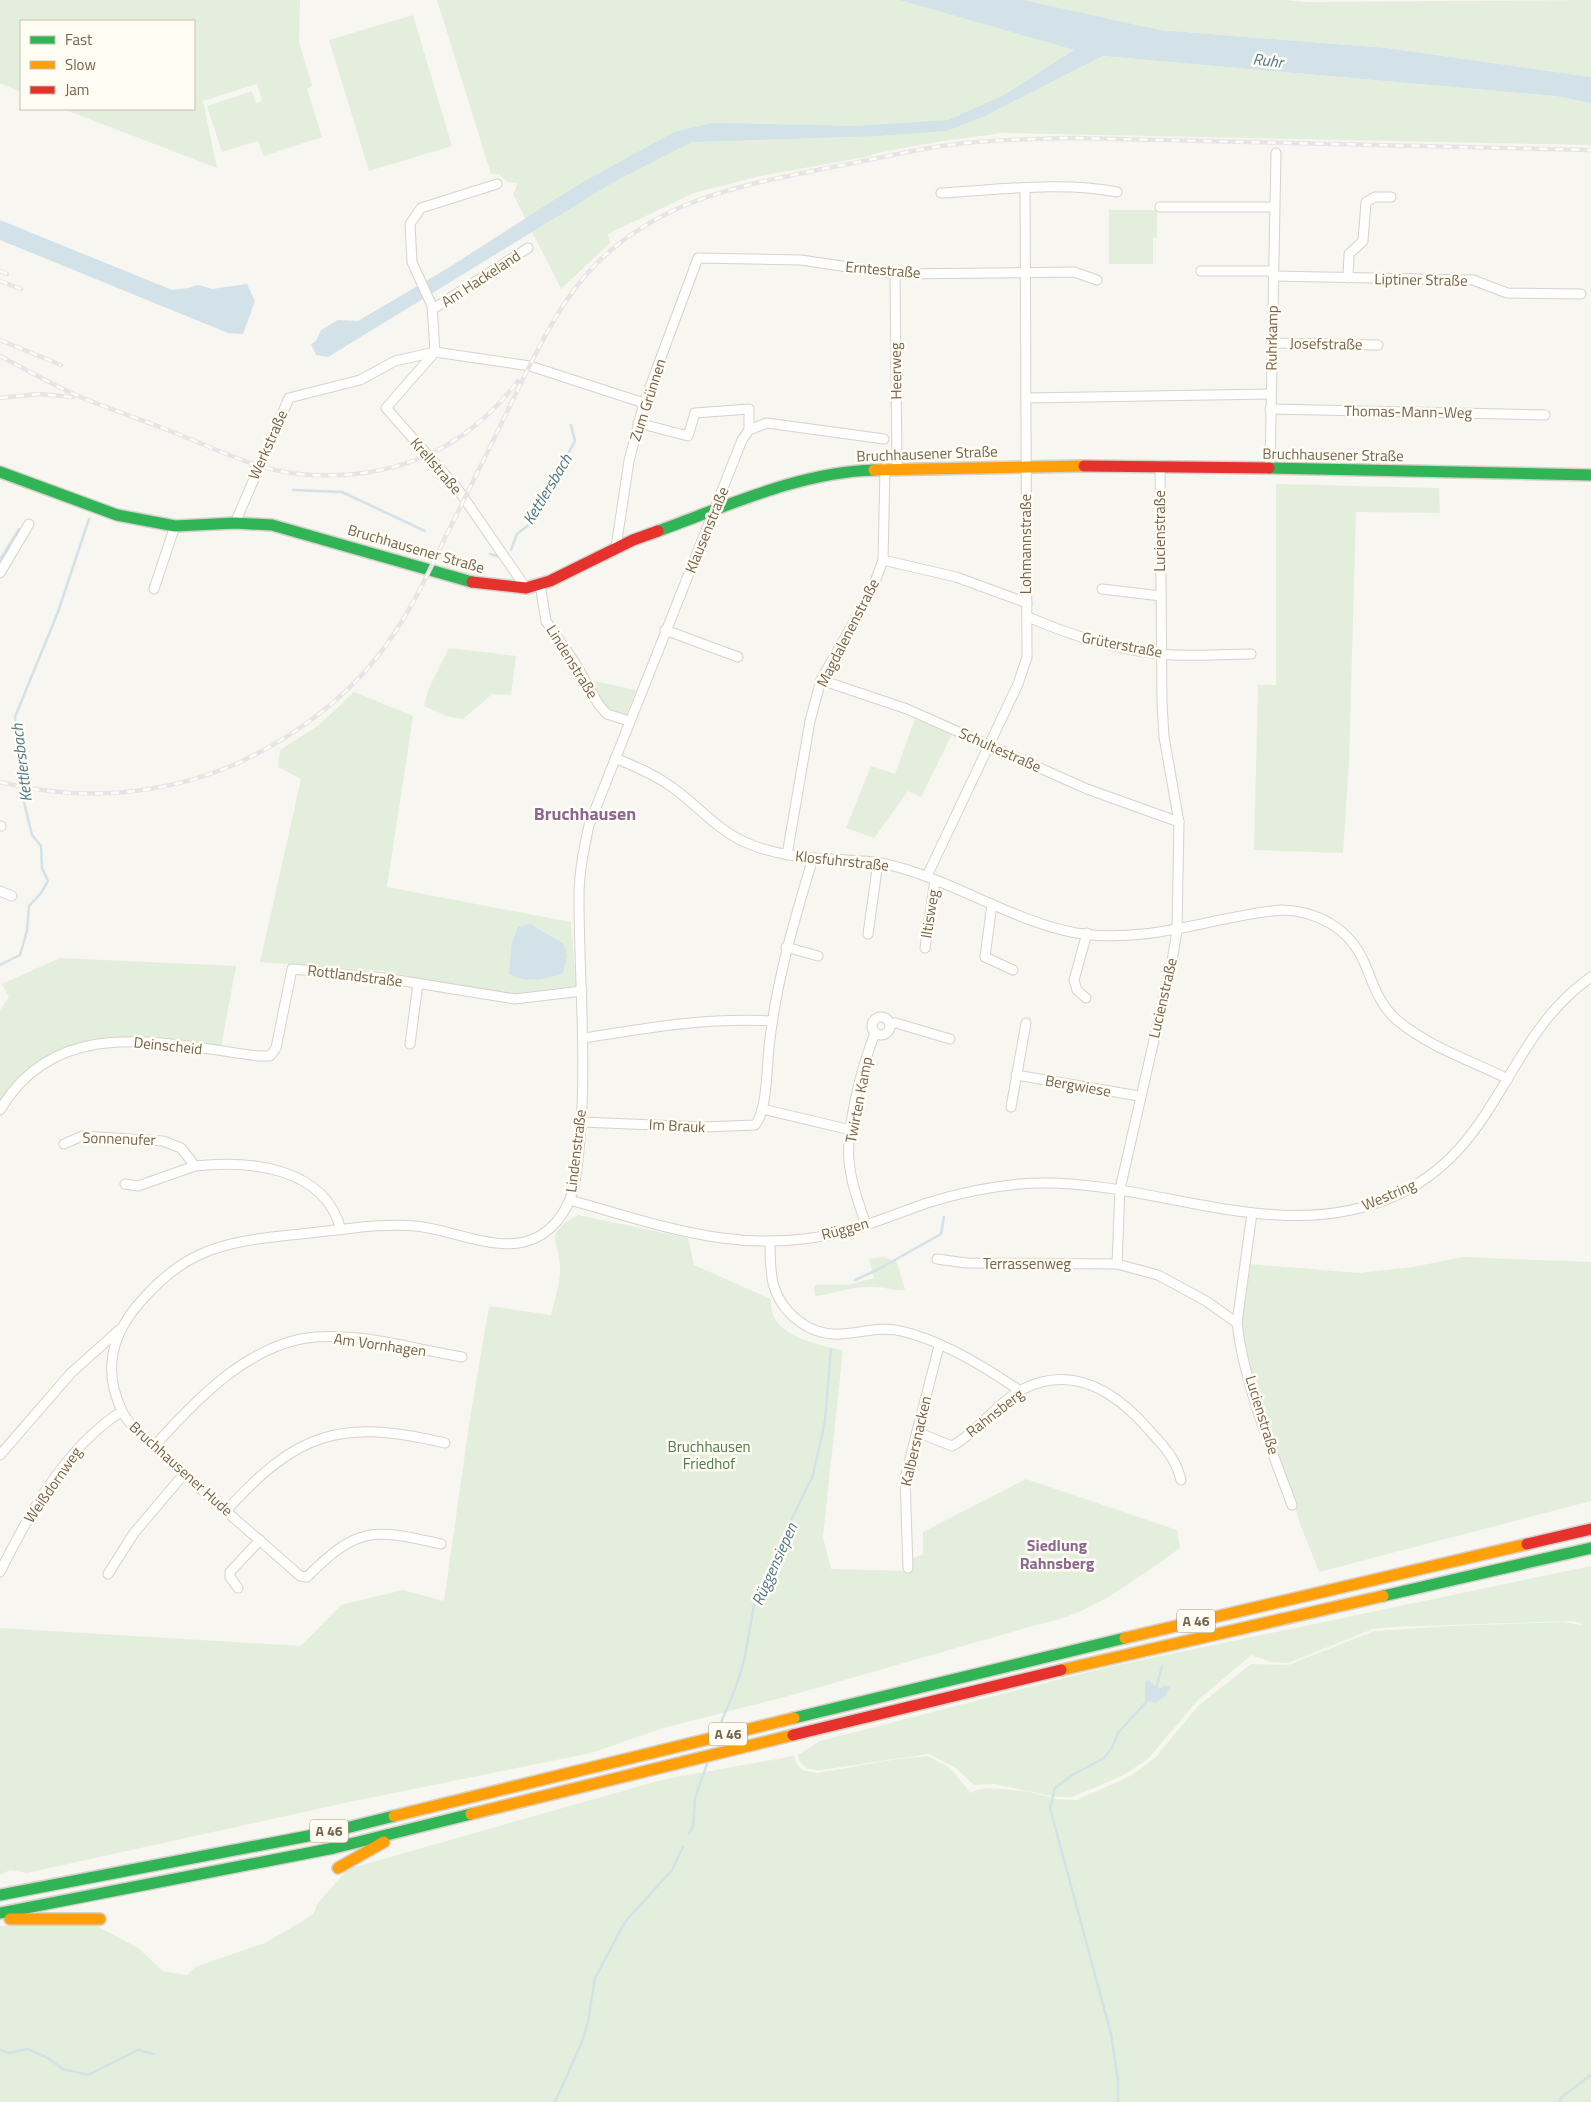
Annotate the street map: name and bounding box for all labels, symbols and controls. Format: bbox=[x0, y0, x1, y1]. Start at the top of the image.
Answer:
legend bbox=[20, 20, 195, 110]
text: Fast bbox=[65, 28, 93, 51]
water label: Ruhr bbox=[1252, 46, 1286, 74]
text: Slow bbox=[65, 53, 96, 76]
text: Jam bbox=[65, 78, 89, 101]
street label: Am Hackeland bbox=[437, 244, 525, 313]
street label: Erntestraße bbox=[844, 255, 922, 284]
street label: Liptiner Straße bbox=[1374, 267, 1468, 292]
street label: Ruhrkamp bbox=[1259, 305, 1284, 371]
street label: Josefstraße bbox=[1289, 331, 1363, 356]
street label: Heerweg bbox=[883, 342, 907, 400]
street label: Zum Grünnen bbox=[623, 355, 672, 444]
street label: Thomas-Mann-Weg bbox=[1344, 399, 1473, 424]
street label: Werkstraße bbox=[242, 406, 293, 483]
street label: Krellstraße bbox=[405, 432, 468, 499]
street label: Bruchhausener Straße bbox=[856, 440, 998, 467]
street label: Bruchhausener Straße bbox=[1262, 442, 1404, 467]
water label: Kettlersbach bbox=[516, 448, 578, 529]
street label: Klausenstraße bbox=[679, 483, 734, 576]
street label: Lucienstraße bbox=[1148, 490, 1171, 572]
street label: Lohmannstraße bbox=[1014, 494, 1037, 594]
street label: Bruchhausener Straße bbox=[345, 518, 487, 579]
street label: Magdalenenstraße bbox=[810, 574, 885, 691]
street label: Lindenstraße bbox=[541, 620, 604, 703]
street label: Grüterstraße bbox=[1080, 625, 1164, 664]
water label: Kettlersbach bbox=[4, 721, 38, 804]
street label: Schultestraße bbox=[955, 721, 1045, 778]
district label: Bruchhausen bbox=[534, 800, 636, 827]
street label: Klosfuhrstraße bbox=[794, 844, 890, 877]
street label: Iltisweg bbox=[914, 888, 945, 940]
street label: Lucienstraße bbox=[1142, 956, 1183, 1040]
street label: Rottlandstraße bbox=[306, 958, 404, 993]
street label: Deinscheid bbox=[133, 1030, 204, 1061]
street label: Twirten Kamp bbox=[839, 1055, 878, 1145]
street label: Bergwiese bbox=[1043, 1068, 1113, 1103]
street label: Lindenstraße bbox=[559, 1108, 592, 1194]
street label: Im Brauk bbox=[648, 1113, 706, 1138]
street label: Sonnenufer bbox=[82, 1126, 156, 1151]
street label: Westring bbox=[1358, 1173, 1420, 1216]
street label: Rüggen bbox=[819, 1211, 871, 1246]
street label: Terrassenweg bbox=[983, 1252, 1071, 1275]
street label: Am Vornhagen bbox=[332, 1327, 428, 1362]
street label: Lucienstraße bbox=[1240, 1372, 1285, 1457]
street label: Rahnsberg bbox=[961, 1382, 1029, 1443]
street label: Kalbersnacken bbox=[894, 1394, 937, 1488]
street label: Bruchhausener Hude bbox=[124, 1416, 238, 1522]
park label: Bruchhausen Friedhof bbox=[667, 1435, 751, 1475]
street label: Weißdornweg bbox=[18, 1442, 87, 1527]
water label: Rüggensiepen bbox=[745, 1518, 803, 1609]
district label: Siedlung Rahnsberg bbox=[1020, 1533, 1095, 1575]
road number: A 46 bbox=[1177, 1610, 1215, 1632]
road number: A 46 bbox=[709, 1722, 747, 1746]
road number: A 46 bbox=[310, 1820, 348, 1842]

